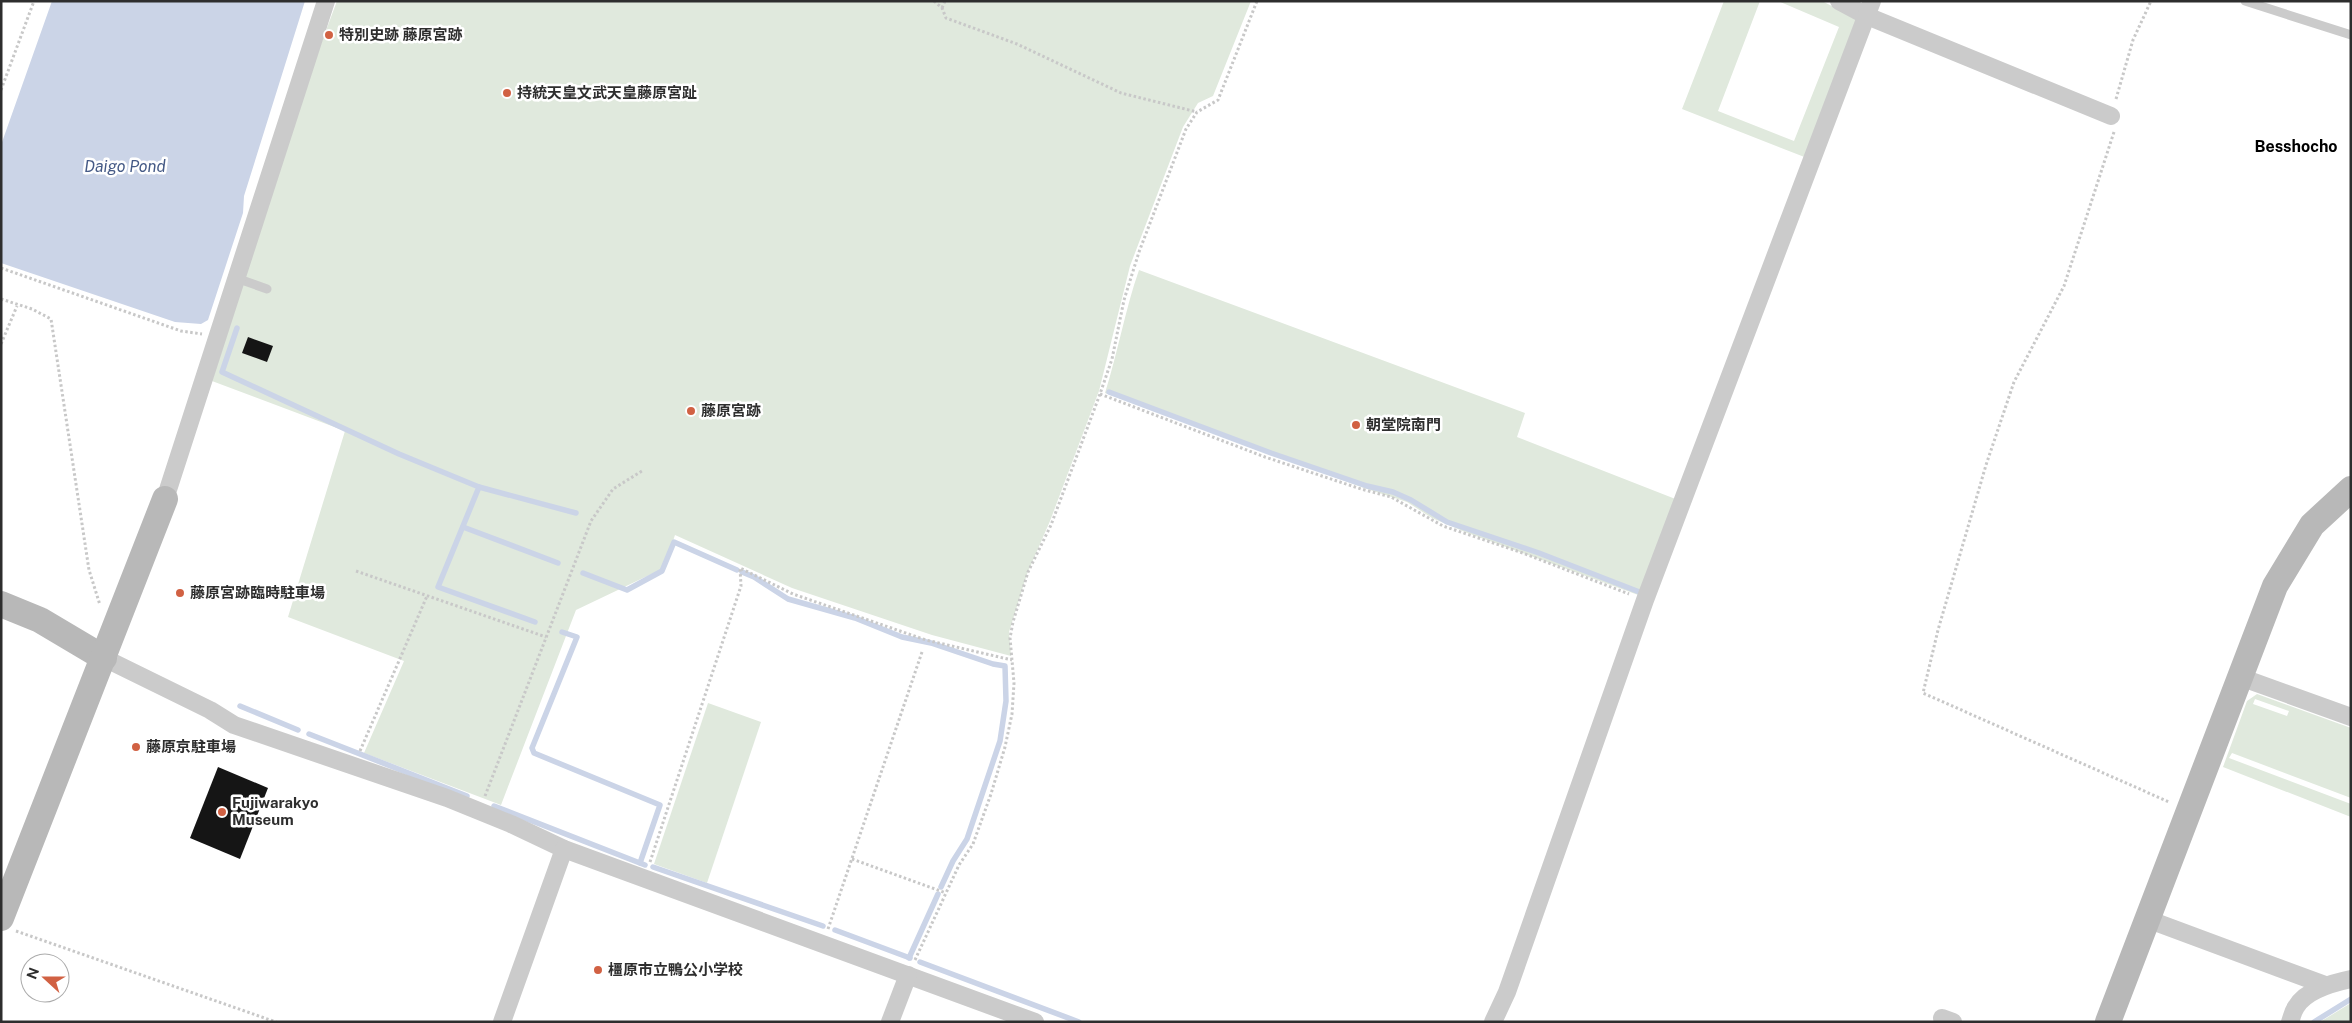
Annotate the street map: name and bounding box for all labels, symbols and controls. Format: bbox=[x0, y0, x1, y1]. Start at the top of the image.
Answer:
place label: 特別史跡 藤原宮跡 bbox=[339, 26, 462, 43]
marker: 特別史跡 藤原宮跡 bbox=[323, 29, 335, 41]
place label: 持統天皇文武天皇藤原宮趾 bbox=[517, 84, 697, 101]
marker: 持統天皇文武天皇藤原宮趾 bbox=[501, 87, 513, 99]
district label: Besshocho bbox=[2254, 137, 2338, 156]
water label: Daigo Pond bbox=[84, 157, 166, 176]
place label: 藤原宮跡 bbox=[701, 402, 761, 419]
marker: 藤原宮跡 bbox=[685, 405, 697, 417]
place label: 朝堂院南門 bbox=[1366, 416, 1441, 433]
marker: 朝堂院南門 bbox=[1350, 419, 1362, 431]
place label: 藤原宮跡臨時駐車場 bbox=[190, 584, 325, 601]
marker: 藤原宮跡臨時駐車場 bbox=[174, 587, 186, 599]
place label: 藤原京駐車場 bbox=[146, 738, 236, 755]
marker: 藤原京駐車場 bbox=[130, 741, 142, 753]
place label: Fujiwarakyo Museum bbox=[232, 794, 319, 828]
marker: Fujiwarakyo Museum bbox=[216, 806, 228, 818]
north arrow bbox=[20, 953, 70, 1003]
place label: 橿原市立鴨公小学校 bbox=[608, 961, 743, 978]
marker: 橿原市立鴨公小学校 bbox=[592, 964, 604, 976]
text: N bbox=[23, 965, 42, 981]

